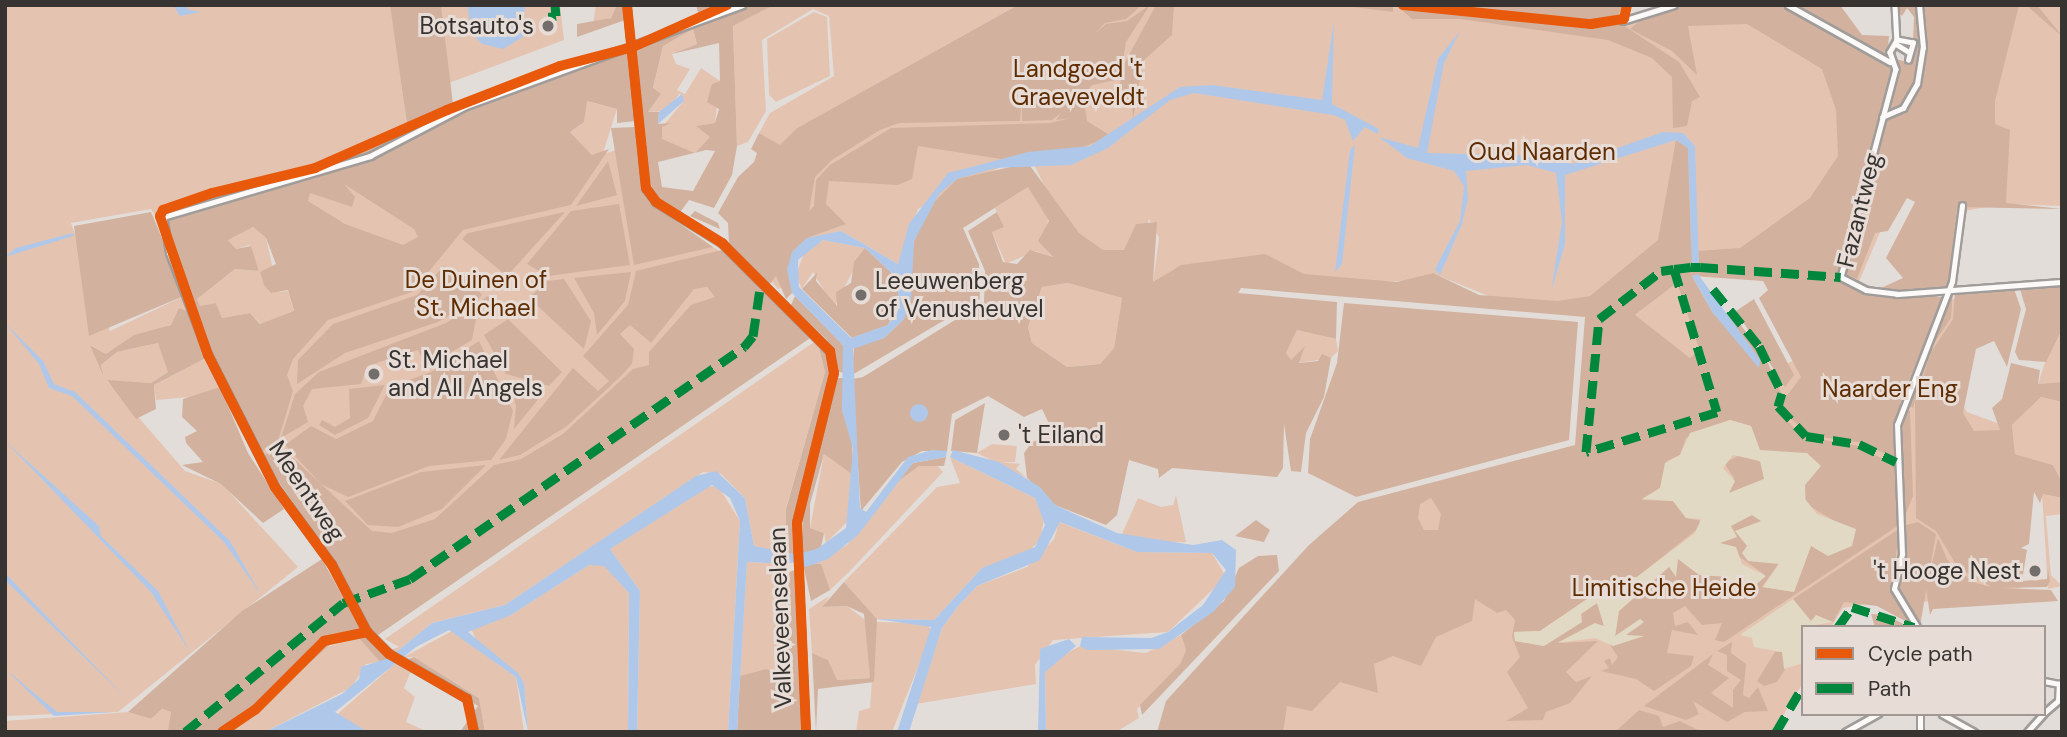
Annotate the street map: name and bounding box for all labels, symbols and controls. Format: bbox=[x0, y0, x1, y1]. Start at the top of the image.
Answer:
place label: Botsauto's bbox=[419, 12, 534, 40]
marker: Botsauto's bbox=[540, 18, 556, 34]
park label: Landgoed 't Graeveveldt bbox=[1011, 55, 1145, 111]
park label: Oud Naarden bbox=[1468, 138, 1616, 166]
street label: Fazantweg bbox=[1831, 150, 1887, 270]
park label: De Duinen of St. Michael bbox=[405, 266, 547, 322]
place label: Leeuwenberg of Venusheuvel bbox=[875, 267, 1044, 323]
marker: Leeuwenberg of Venusheuvel bbox=[853, 287, 869, 303]
place label: St. Michael and All Angels bbox=[388, 346, 543, 402]
marker: St. Michael and All Angels bbox=[366, 366, 382, 382]
park label: Naarder Eng bbox=[1822, 375, 1958, 403]
place label: 't Eiland bbox=[1018, 421, 1104, 449]
marker: 't Eiland bbox=[996, 427, 1012, 443]
street label: Meentweg bbox=[263, 435, 351, 547]
street label: Valkeveenselaan bbox=[762, 527, 798, 709]
place label: 't Hooge Nest bbox=[1873, 557, 2021, 585]
marker: 't Hooge Nest bbox=[2027, 563, 2043, 579]
park label: Limitische Heide bbox=[1572, 574, 1756, 602]
legend bbox=[1801, 625, 2046, 716]
text: Cycle path bbox=[1868, 640, 1973, 668]
text: Path bbox=[1868, 675, 1911, 703]

